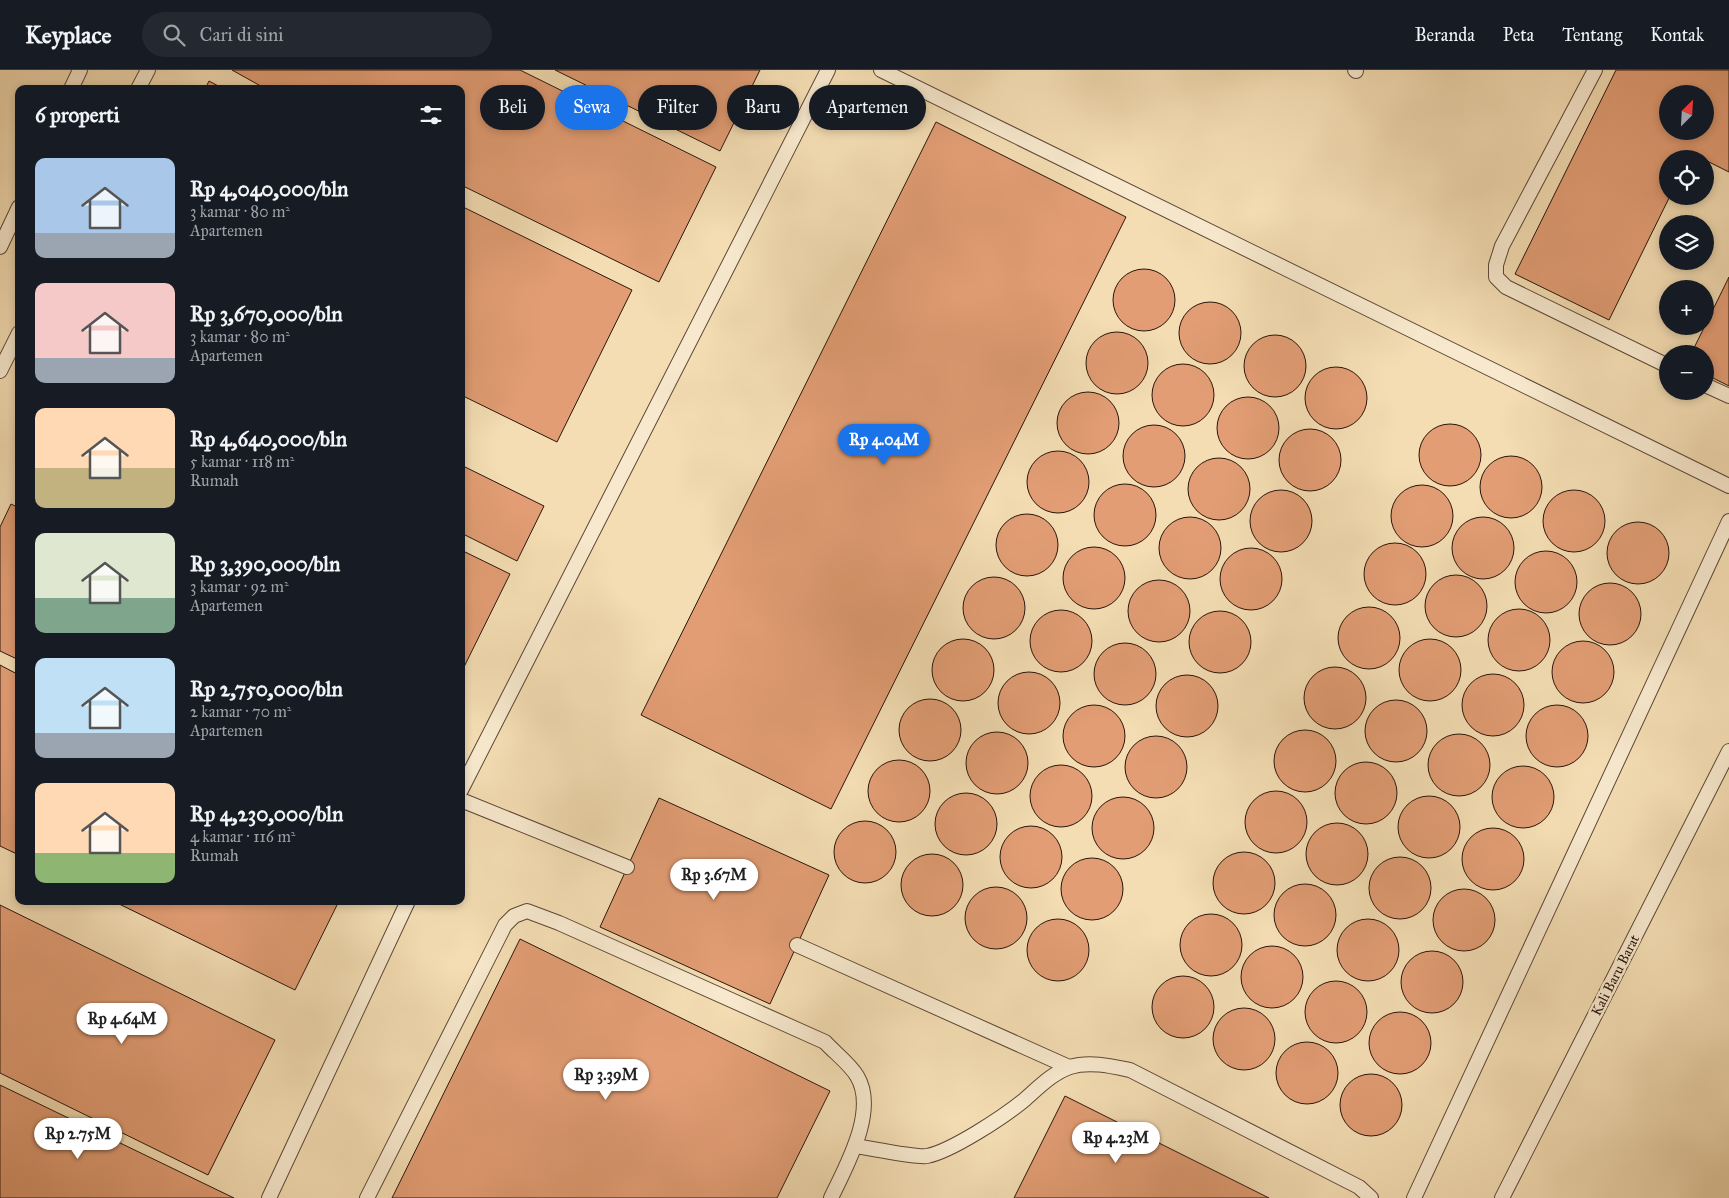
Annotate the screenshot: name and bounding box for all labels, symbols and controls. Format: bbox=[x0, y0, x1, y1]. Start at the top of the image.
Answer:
search box bbox=[142, 12, 492, 57]
text: Keyplace bbox=[25, 20, 112, 50]
icon: search bbox=[160, 21, 188, 49]
text: Cari di sini bbox=[200, 23, 283, 46]
text: Beranda bbox=[1415, 24, 1475, 46]
text: Peta bbox=[1503, 24, 1534, 46]
text: Tentang bbox=[1562, 24, 1622, 46]
text: Kontak bbox=[1650, 24, 1704, 46]
chip: Beli bbox=[480, 85, 545, 130]
chip: Sewa bbox=[555, 85, 628, 130]
chip: Filter bbox=[638, 85, 717, 130]
chip: Baru bbox=[727, 85, 799, 130]
chip: Apartemen bbox=[809, 85, 926, 130]
north arrow bbox=[1659, 85, 1714, 140]
map controls bbox=[1659, 85, 1714, 400]
icon: filters bbox=[417, 101, 445, 129]
text: 6 properti bbox=[35, 102, 120, 128]
button: locate bbox=[1659, 150, 1714, 205]
text: Rp 4,040,000/bln bbox=[190, 176, 348, 202]
icon: home bbox=[75, 178, 135, 238]
text: 3 kamar · 80 m² bbox=[190, 202, 290, 221]
button: layers bbox=[1659, 215, 1714, 270]
text: Apartemen bbox=[190, 221, 263, 240]
button: + bbox=[1659, 280, 1714, 335]
text: Rp 3,670,000/bln bbox=[190, 301, 343, 327]
icon: home bbox=[75, 303, 135, 363]
text: 3 kamar · 80 m² bbox=[190, 327, 290, 346]
button: − bbox=[1659, 345, 1714, 400]
text: Apartemen bbox=[190, 346, 263, 365]
pin: Rp 4.04M bbox=[832, 424, 936, 466]
text: Rp 4,640,000/bln bbox=[190, 426, 347, 452]
icon: home bbox=[75, 428, 135, 488]
text: Rp 4.04M bbox=[849, 430, 919, 449]
text: 5 kamar · 118 m² bbox=[190, 452, 294, 471]
text: Rumah bbox=[190, 471, 239, 490]
text: Rp 3,390,000/bln bbox=[190, 551, 340, 577]
icon: home bbox=[75, 553, 135, 613]
text: 3 kamar · 92 m² bbox=[190, 577, 289, 596]
text: Apartemen bbox=[190, 596, 263, 615]
text: Rp 2,750,000/bln bbox=[190, 676, 343, 702]
icon: home bbox=[75, 678, 135, 738]
text: 2 kamar · 70 m² bbox=[190, 702, 292, 721]
text: Apartemen bbox=[190, 721, 263, 740]
text: Rp 4,230,000/bln bbox=[190, 801, 343, 827]
icon: home bbox=[75, 803, 135, 863]
text: 4 kamar · 116 m² bbox=[190, 827, 295, 846]
text: Rumah bbox=[190, 846, 239, 865]
pin: Rp 3.67M bbox=[662, 858, 766, 901]
text: Rp 3.67M bbox=[681, 865, 747, 884]
street label: Kali Baru Barat bbox=[1588, 932, 1643, 1019]
pin: Rp 4.64M bbox=[70, 1002, 174, 1045]
text: Rp 4.64M bbox=[88, 1009, 156, 1028]
pin: Rp 3.39M bbox=[554, 1058, 658, 1101]
text: Rp 3.39M bbox=[574, 1065, 638, 1084]
pin: Rp 2.75M bbox=[26, 1118, 130, 1160]
pin: Rp 4.23M bbox=[1064, 1122, 1168, 1164]
text: Rp 2.75M bbox=[45, 1124, 111, 1143]
text: Rp 4.23M bbox=[1083, 1128, 1149, 1147]

